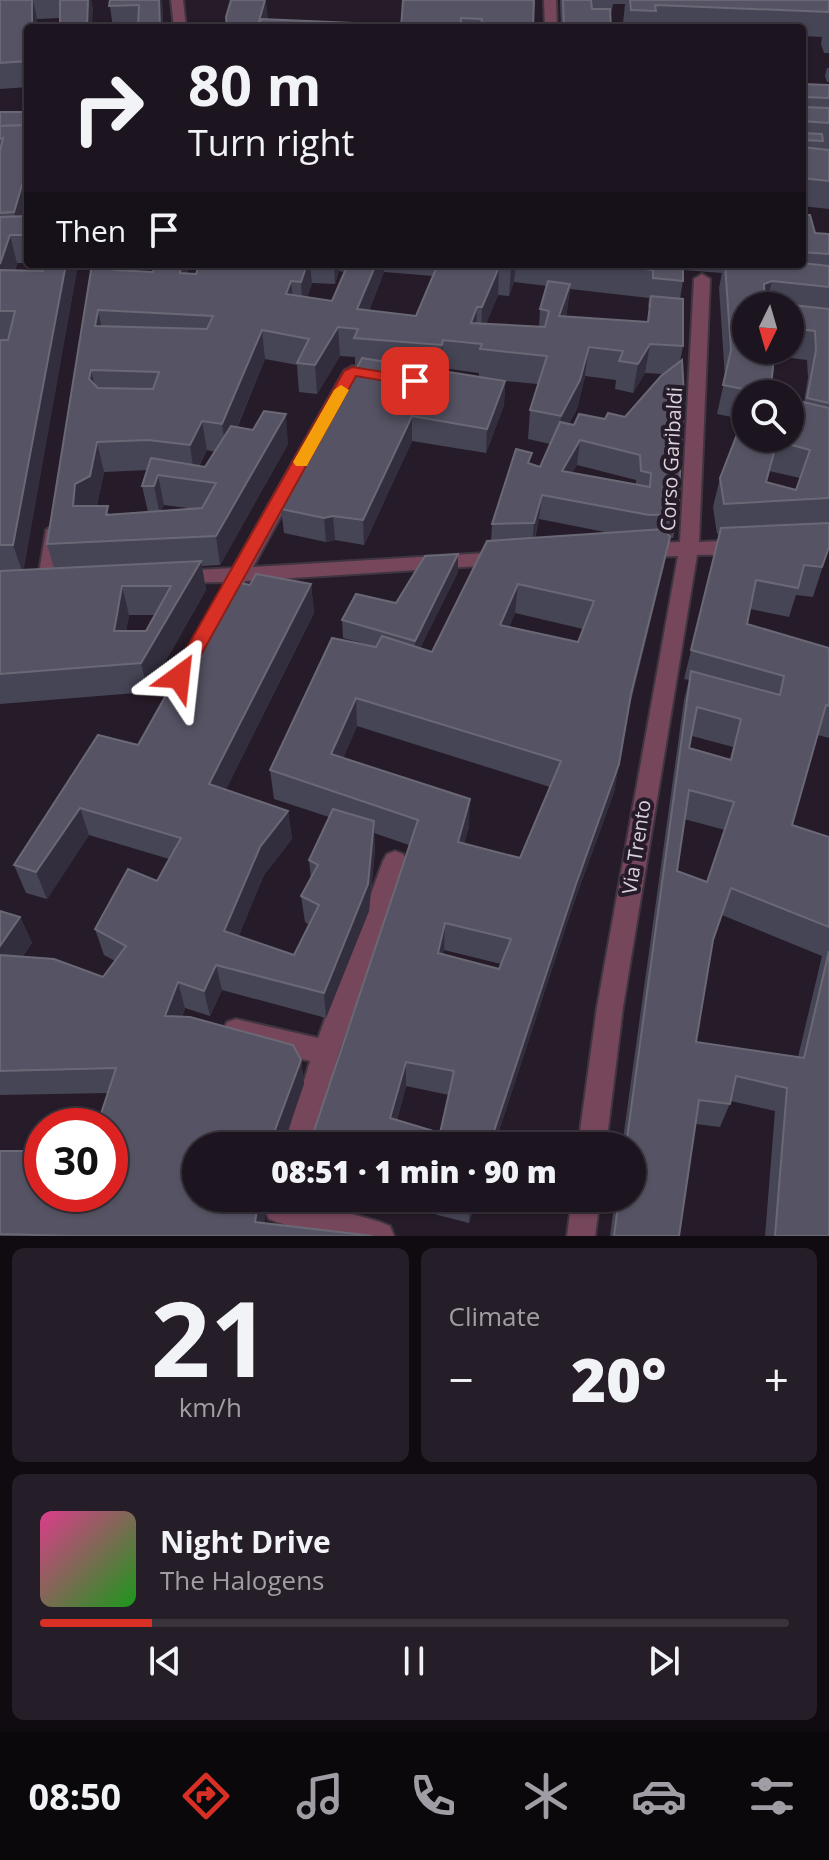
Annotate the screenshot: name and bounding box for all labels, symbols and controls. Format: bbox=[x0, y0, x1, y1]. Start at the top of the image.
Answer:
text: 80 m bbox=[188, 46, 322, 122]
icon: right bbox=[56, 56, 160, 160]
text: Turn right bbox=[188, 118, 354, 167]
icon: arrive bbox=[142, 208, 186, 252]
text: Then bbox=[56, 210, 126, 251]
north arrow bbox=[732, 292, 804, 364]
map controls bbox=[732, 292, 804, 452]
pin bbox=[381, 347, 449, 415]
icon: arrive bbox=[393, 359, 437, 403]
button: search bbox=[732, 380, 804, 452]
street label: Corso Garibaldi bbox=[654, 386, 688, 532]
position arrow bbox=[137, 635, 221, 719]
street label: Via Trento bbox=[615, 798, 657, 896]
speed limit sign: 30 bbox=[24, 1108, 128, 1212]
text: 08:51 · 1 min · 90 m bbox=[271, 1151, 557, 1192]
text: 21 bbox=[151, 1266, 270, 1407]
text: Climate bbox=[449, 1298, 540, 1334]
text: 20° bbox=[571, 1338, 667, 1420]
text: − bbox=[449, 1349, 474, 1409]
text: + bbox=[764, 1349, 789, 1409]
text: km/h bbox=[179, 1389, 242, 1425]
text: Night Drive bbox=[160, 1521, 331, 1562]
text: The Halogens bbox=[160, 1562, 325, 1598]
icon: previous bbox=[143, 1639, 187, 1683]
icon: pause bbox=[392, 1639, 436, 1683]
icon: next bbox=[642, 1639, 686, 1683]
icon: directions bbox=[178, 1768, 234, 1824]
icon: music bbox=[292, 1768, 348, 1824]
icon: phone bbox=[405, 1768, 461, 1824]
icon: climate bbox=[518, 1768, 574, 1824]
icon: car bbox=[631, 1768, 687, 1824]
icon: filters bbox=[744, 1768, 800, 1824]
text: 08:50 bbox=[29, 1772, 121, 1821]

